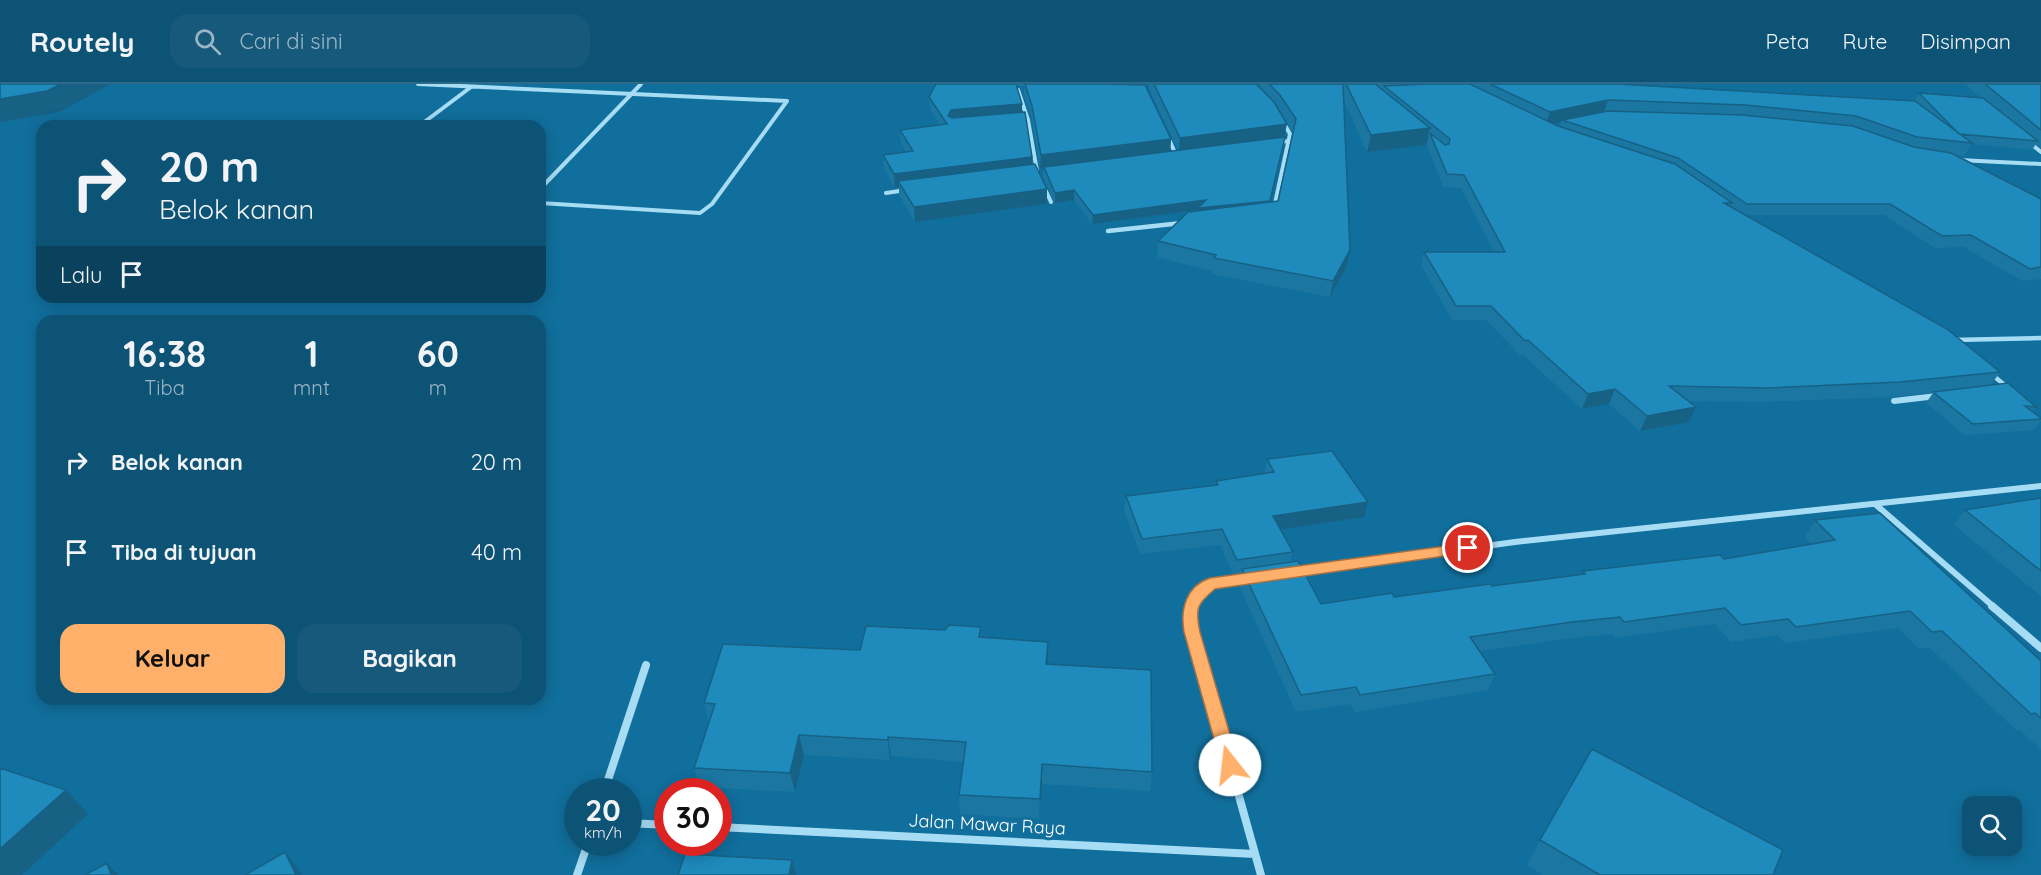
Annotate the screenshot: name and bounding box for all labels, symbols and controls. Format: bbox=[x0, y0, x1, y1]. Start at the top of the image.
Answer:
search box bbox=[170, 14, 590, 68]
text: Routely bbox=[30, 24, 134, 59]
icon: search bbox=[191, 25, 224, 58]
text: Cari di sini bbox=[239, 27, 343, 55]
text: Peta bbox=[1766, 28, 1810, 54]
text: Rute bbox=[1843, 28, 1887, 54]
text: Disimpan bbox=[1920, 28, 2011, 54]
text: 20 m bbox=[159, 140, 259, 193]
icon: right bbox=[60, 144, 138, 222]
text: Belok kanan bbox=[159, 192, 314, 226]
icon: arrive bbox=[115, 258, 148, 291]
text: Lalu bbox=[60, 261, 103, 289]
text: 16:38 bbox=[123, 331, 206, 376]
text: 1 bbox=[304, 331, 318, 376]
text: 60 bbox=[417, 331, 459, 376]
text: Tiba bbox=[144, 375, 185, 400]
text: mnt bbox=[293, 375, 330, 400]
text: m bbox=[429, 375, 447, 400]
icon: right bbox=[60, 446, 93, 479]
text: Belok kanan bbox=[111, 448, 243, 476]
text: 20 m bbox=[471, 448, 522, 476]
pin bbox=[1442, 522, 1493, 573]
icon: arrive bbox=[1451, 531, 1484, 564]
icon: arrive bbox=[60, 536, 93, 569]
text: Tiba di tujuan bbox=[111, 538, 257, 566]
text: 40 m bbox=[471, 538, 522, 566]
button: Keluar bbox=[60, 624, 285, 693]
button: Bagikan bbox=[297, 624, 522, 693]
position arrow bbox=[1198, 733, 1262, 797]
speed limit sign: 30 bbox=[654, 778, 732, 856]
text: 20 bbox=[585, 791, 621, 829]
map controls bbox=[1962, 796, 2022, 856]
button: search bbox=[1962, 796, 2022, 856]
street label: Jalan Mawar Raya bbox=[908, 808, 1066, 840]
text: km/h bbox=[584, 823, 622, 842]

